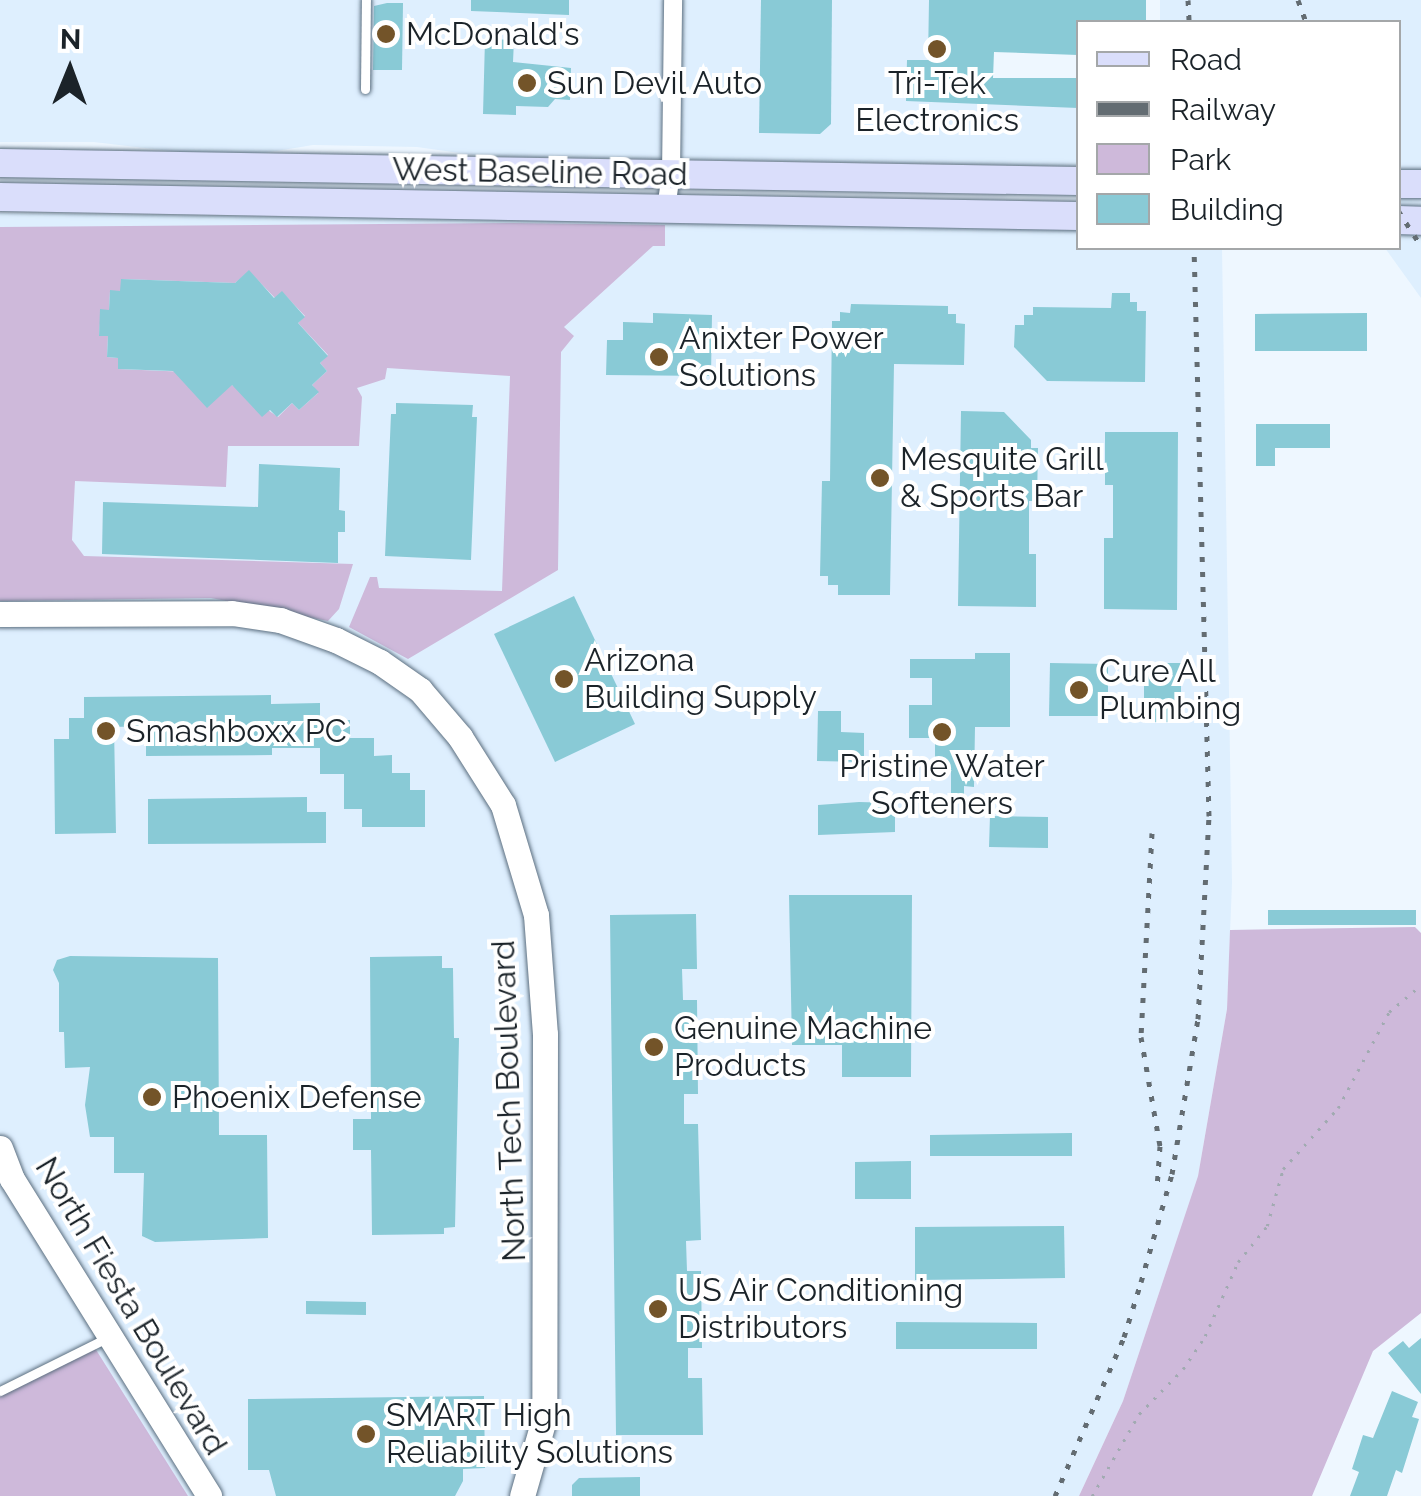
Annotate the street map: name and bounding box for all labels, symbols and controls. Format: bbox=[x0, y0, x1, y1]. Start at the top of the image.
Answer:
place label: McDonald's bbox=[406, 15, 579, 53]
north arrow bbox=[20, 20, 120, 120]
legend bbox=[1076, 20, 1401, 250]
text: N bbox=[60, 23, 82, 56]
marker: McDonald's bbox=[375, 23, 397, 45]
marker: Tri-Tek Electronics bbox=[926, 38, 948, 60]
text: Road bbox=[1170, 42, 1242, 77]
place label: Sun Devil Auto bbox=[547, 64, 764, 102]
place label: Tri-Tek Electronics bbox=[855, 65, 1019, 140]
marker: Sun Devil Auto bbox=[516, 72, 538, 94]
text: Railway bbox=[1170, 92, 1276, 127]
text: Park bbox=[1170, 142, 1231, 177]
street label: West Baseline Road bbox=[392, 150, 688, 194]
text: Building bbox=[1170, 192, 1284, 227]
place label: Anixter Power Solutions bbox=[679, 320, 885, 395]
marker: Anixter Power Solutions bbox=[648, 346, 670, 368]
place label: Mesquite Grill & Sports Bar bbox=[900, 441, 1104, 516]
marker: Mesquite Grill & Sports Bar bbox=[869, 467, 891, 489]
place label: Arizona Building Supply bbox=[584, 642, 817, 717]
place label: Cure All Plumbing bbox=[1099, 653, 1241, 728]
marker: Arizona Building Supply bbox=[553, 668, 575, 690]
marker: Cure All Plumbing bbox=[1068, 679, 1090, 701]
place label: Smashboxx PC bbox=[126, 712, 347, 750]
marker: Smashboxx PC bbox=[95, 720, 117, 742]
marker: Pristine Water Softeners bbox=[931, 721, 953, 743]
place label: Pristine Water Softeners bbox=[839, 748, 1045, 823]
street label: North Tech Boulevard bbox=[484, 939, 534, 1263]
place label: Genuine Machine Products bbox=[674, 1010, 932, 1085]
marker: Genuine Machine Products bbox=[643, 1036, 665, 1058]
place label: Phoenix Defense bbox=[172, 1078, 422, 1116]
marker: Phoenix Defense bbox=[141, 1086, 163, 1108]
street label: North Fiesta Boulevard bbox=[27, 1150, 235, 1462]
place label: US Air Conditioning Distributors bbox=[678, 1272, 965, 1347]
marker: US Air Conditioning Distributors bbox=[647, 1298, 669, 1320]
place label: SMART High Reliability Solutions bbox=[386, 1397, 674, 1472]
marker: SMART High Reliability Solutions bbox=[355, 1423, 377, 1445]

